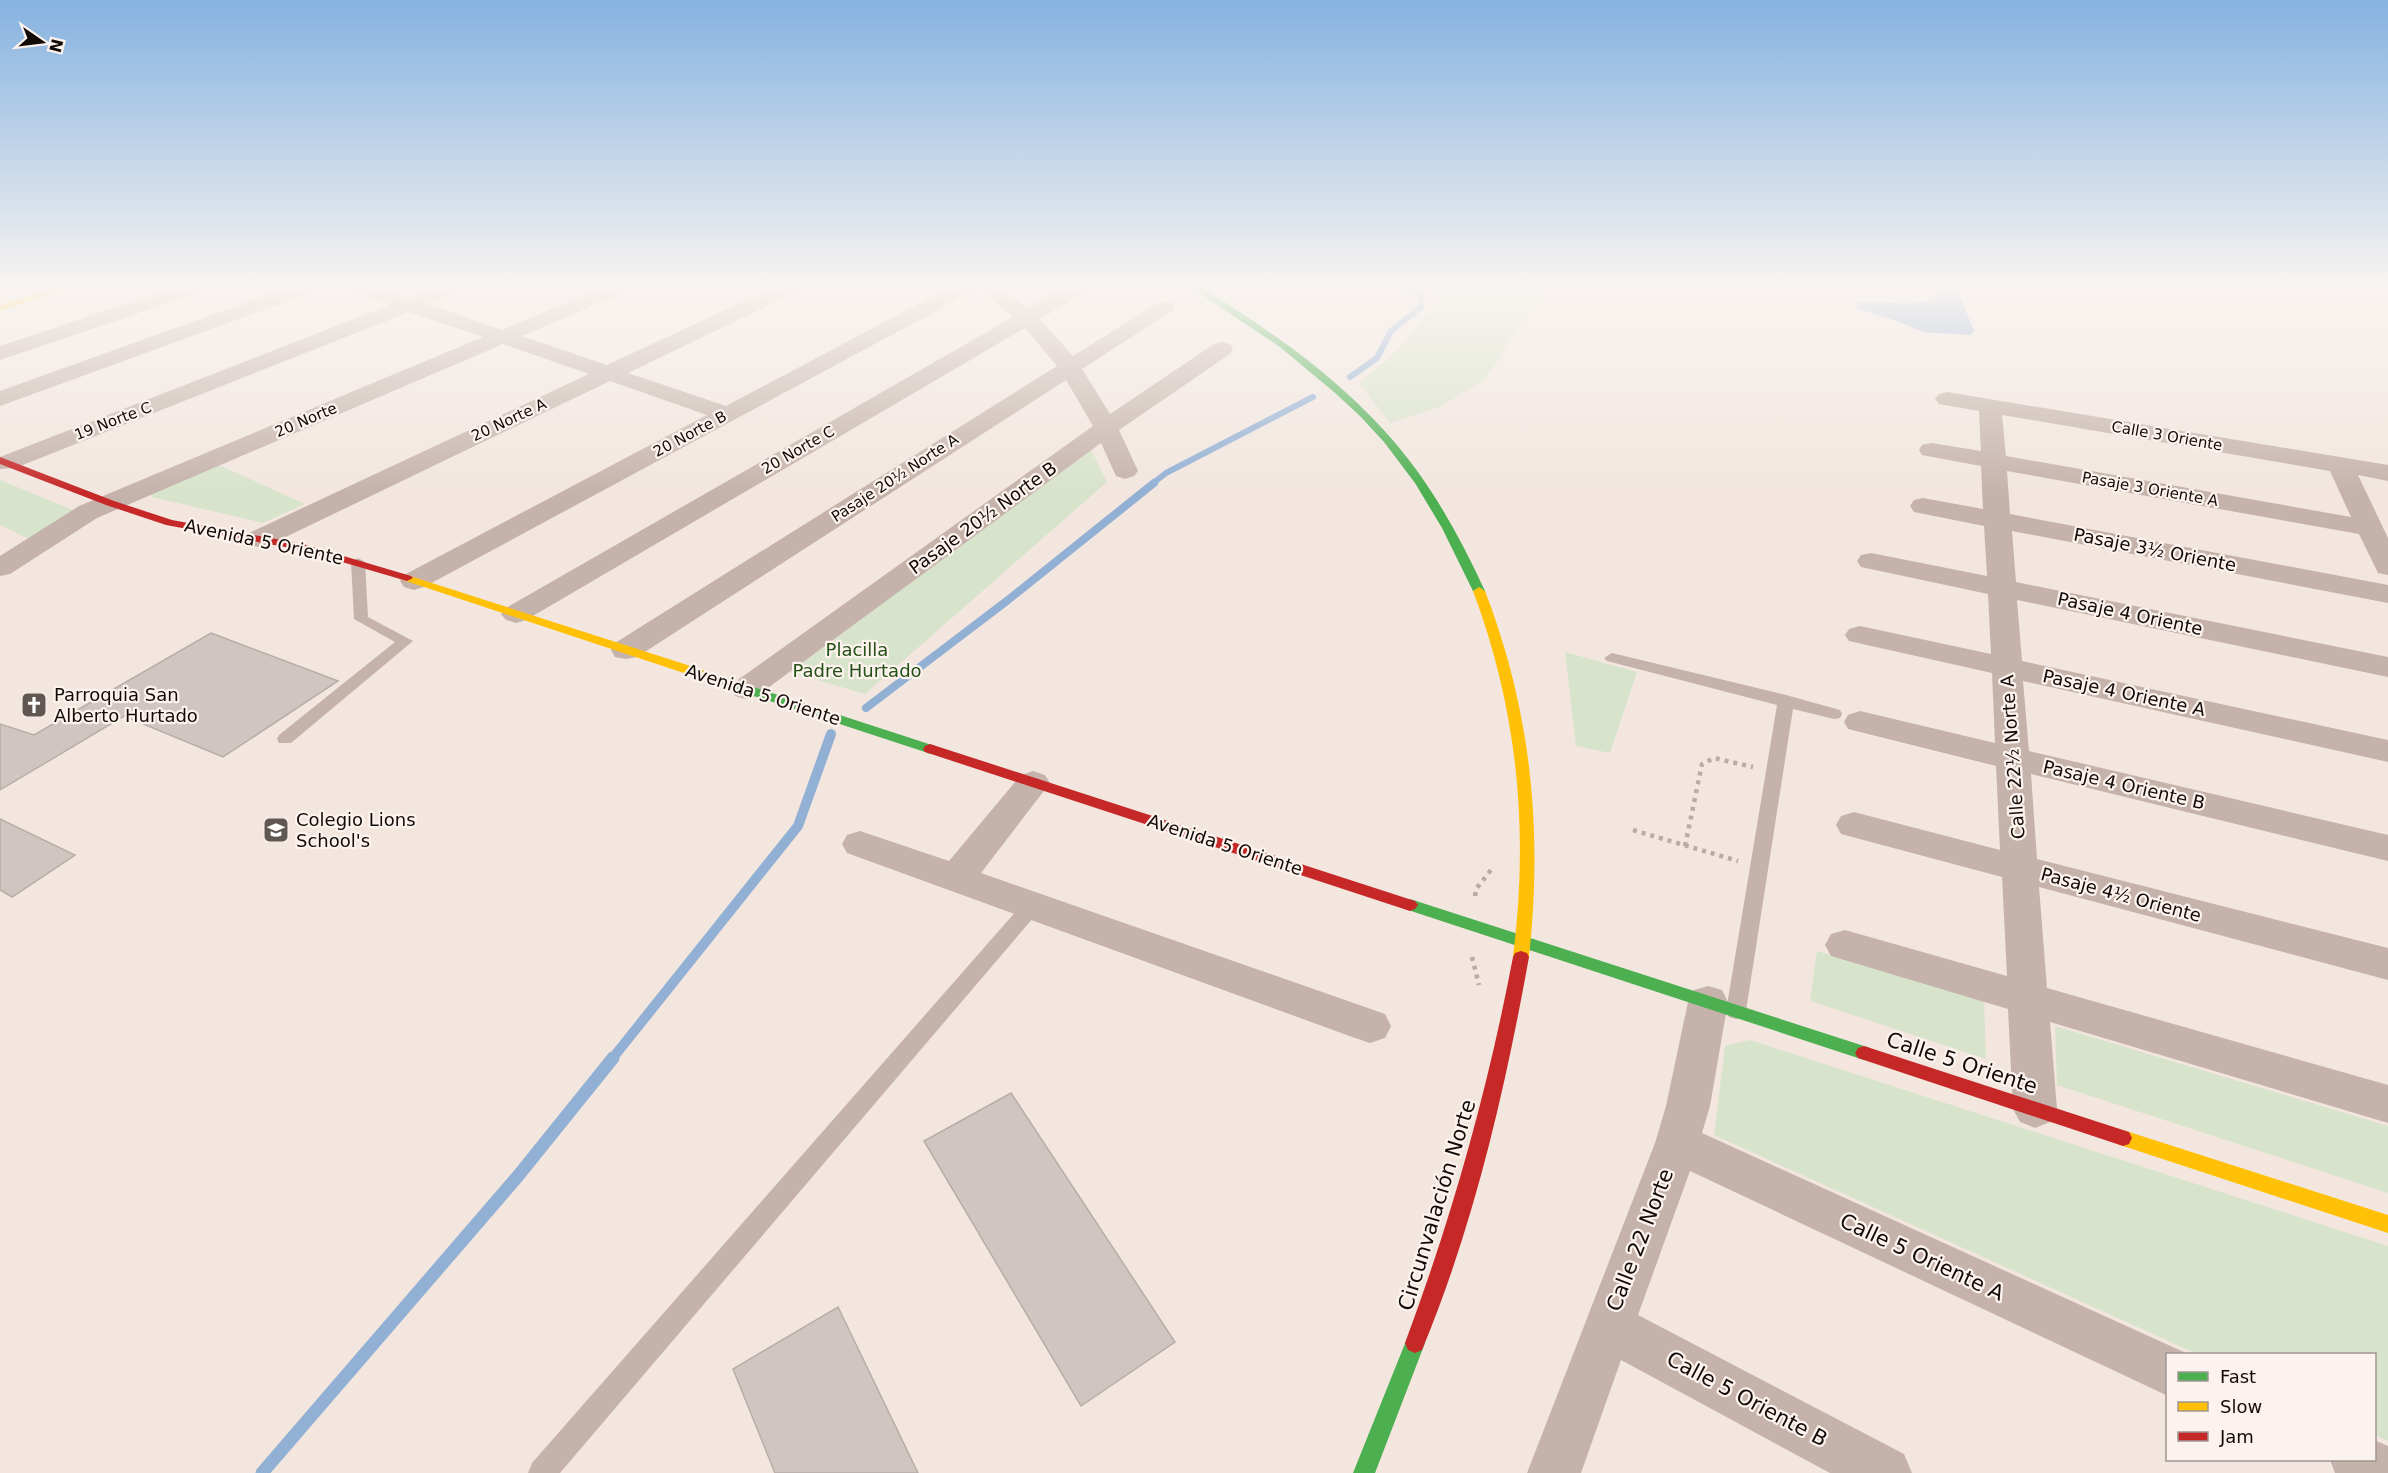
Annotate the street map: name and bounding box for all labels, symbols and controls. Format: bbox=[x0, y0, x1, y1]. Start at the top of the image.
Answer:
north arrow bbox=[12, 12, 72, 72]
text: N bbox=[45, 37, 67, 54]
street label: 20 Norte A bbox=[469, 395, 550, 445]
street label: 19 Norte C bbox=[72, 398, 154, 444]
street label: 20 Norte bbox=[272, 399, 340, 441]
street label: 20 Norte B bbox=[650, 407, 730, 461]
street label: Calle 3 Oriente bbox=[2110, 417, 2224, 455]
street label: 20 Norte C bbox=[759, 422, 837, 478]
street label: Pasaje 20½ Norte A bbox=[828, 430, 963, 526]
street label: Pasaje 20½ Norte B bbox=[905, 457, 1061, 578]
street label: Pasaje 3 Oriente A bbox=[2080, 468, 2220, 510]
street label: Avenida 5 Oriente bbox=[183, 514, 345, 569]
street label: Pasaje 3½ Oriente bbox=[2072, 523, 2238, 576]
street label: Pasaje 4 Oriente bbox=[2056, 588, 2204, 639]
park label: Placilla Padre Hurtado bbox=[792, 639, 922, 681]
street label: Avenida 5 Oriente bbox=[683, 660, 843, 730]
street label: Pasaje 4 Oriente A bbox=[2041, 665, 2208, 720]
street label: Calle 22½ Norte A bbox=[1996, 674, 2029, 840]
place label: Parroquia San Alberto Hurtado bbox=[54, 684, 198, 726]
church icon: Parroquia San Alberto Hurtado bbox=[19, 690, 49, 720]
street label: Pasaje 4 Oriente B bbox=[2041, 756, 2207, 813]
place label: Colegio Lions School's bbox=[296, 809, 416, 851]
street label: Avenida 5 Oriente bbox=[1145, 810, 1305, 880]
school or university icon: Colegio Lions School's bbox=[261, 815, 291, 845]
street label: Pasaje 4½ Oriente bbox=[2039, 863, 2204, 926]
street label: Calle 5 Oriente bbox=[1884, 1027, 2040, 1099]
street label: Circunvalación Norte bbox=[1393, 1097, 1481, 1313]
street label: Calle 22 Norte bbox=[1602, 1165, 1678, 1315]
street label: Calle 5 Oriente A bbox=[1836, 1208, 2008, 1306]
street label: Calle 5 Oriente B bbox=[1663, 1347, 1831, 1451]
legend bbox=[2166, 1353, 2376, 1461]
text: Fast bbox=[2220, 1366, 2256, 1387]
text: Slow bbox=[2220, 1396, 2262, 1417]
text: Jam bbox=[2219, 1426, 2254, 1447]

